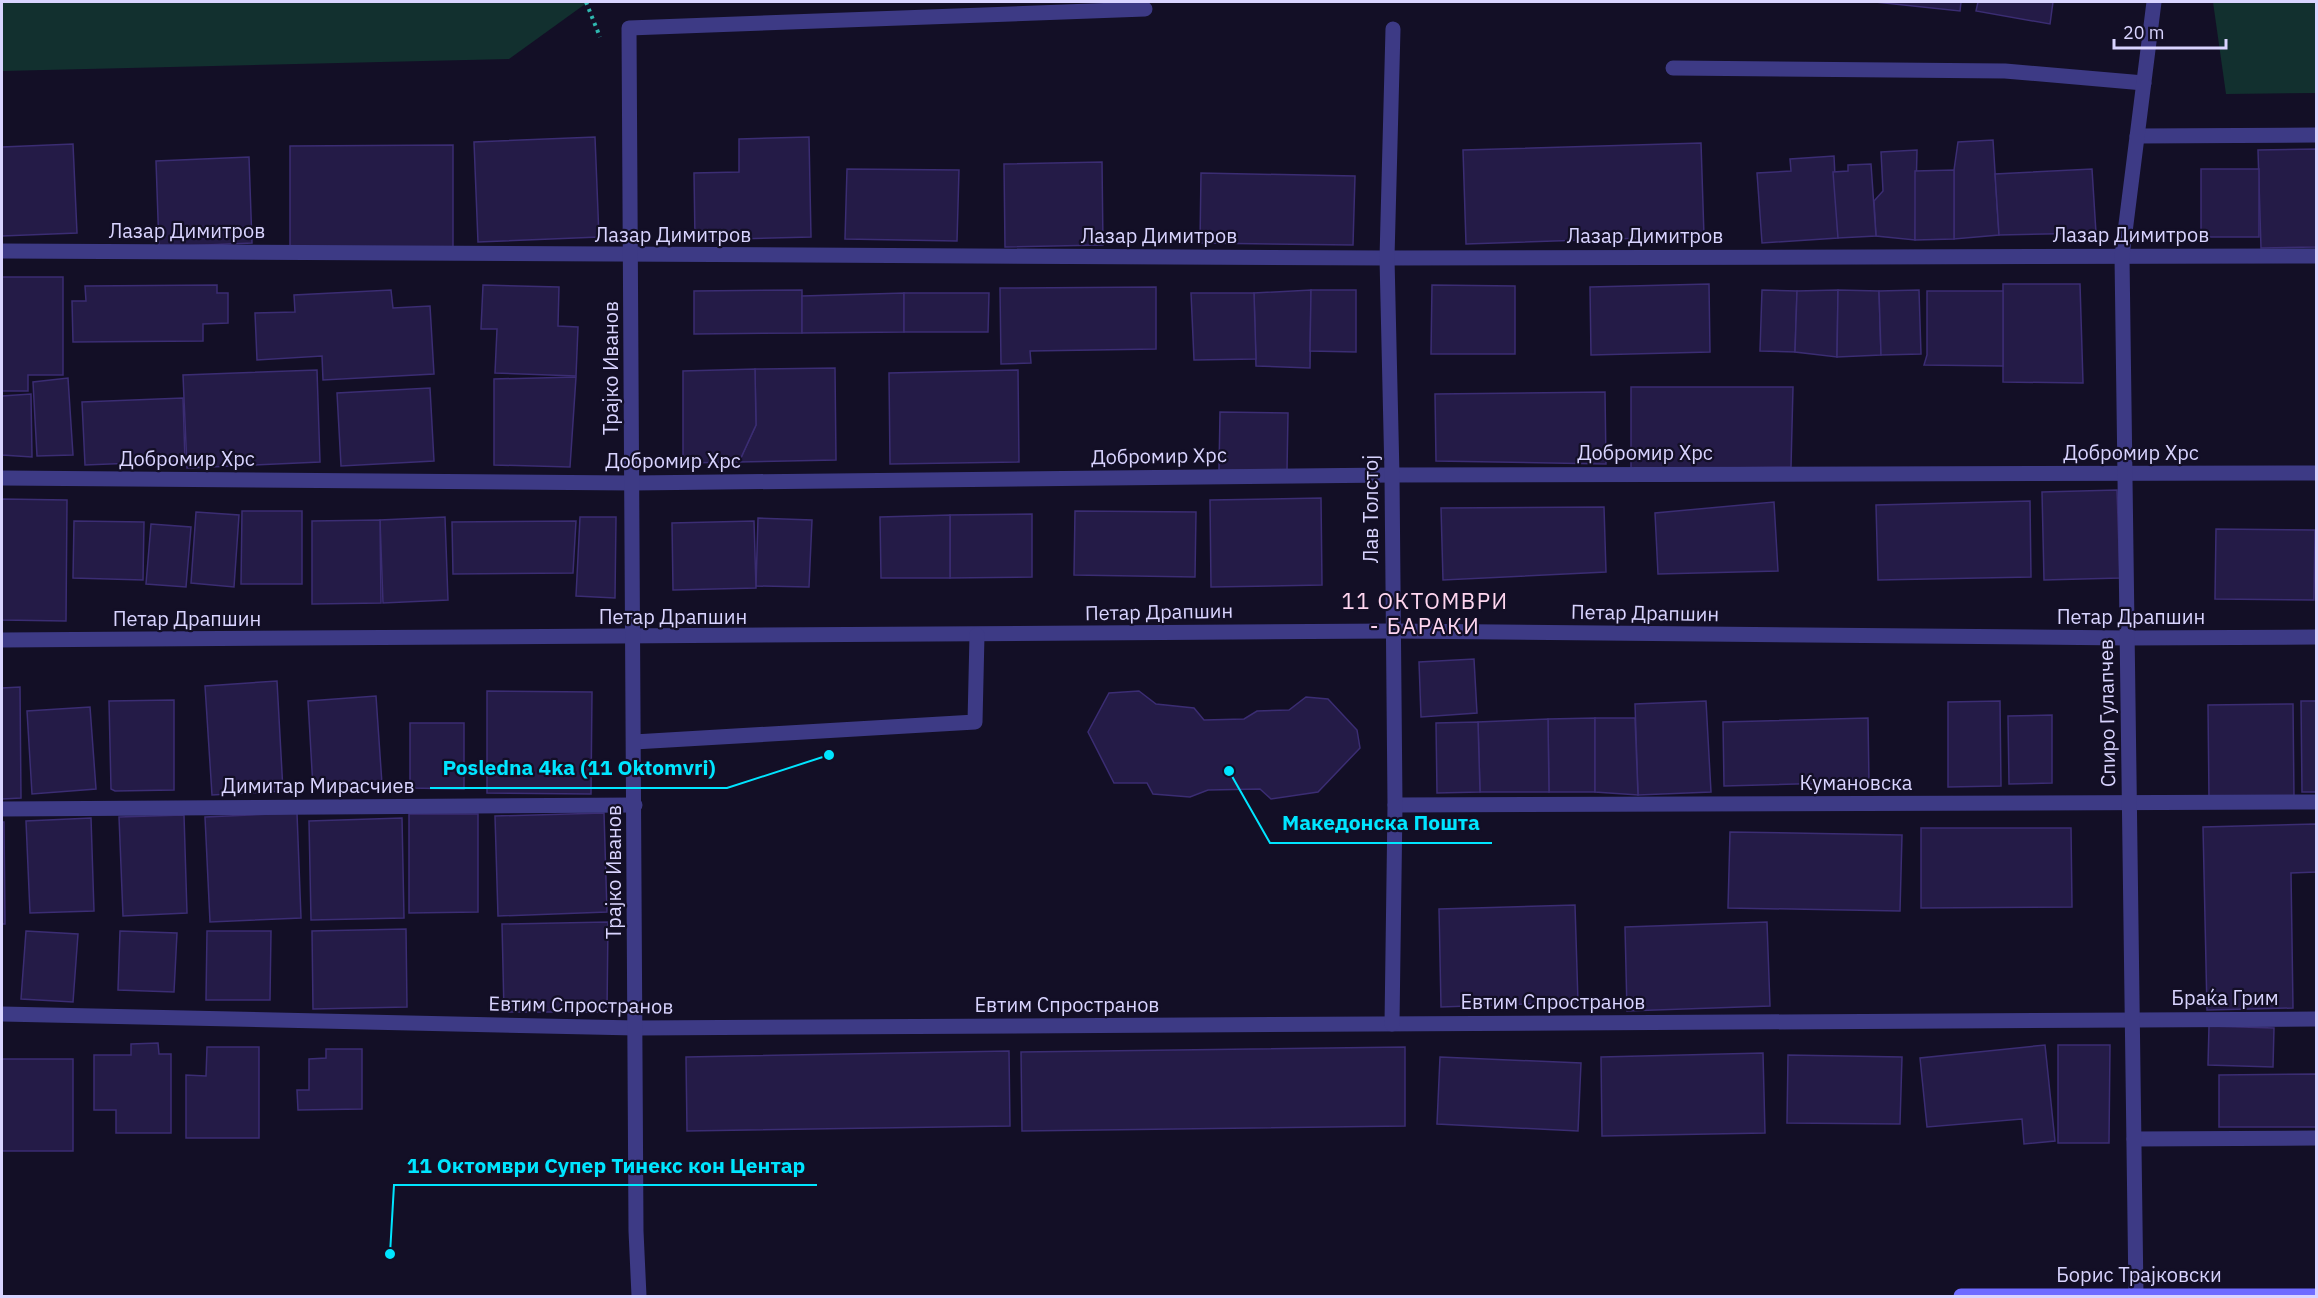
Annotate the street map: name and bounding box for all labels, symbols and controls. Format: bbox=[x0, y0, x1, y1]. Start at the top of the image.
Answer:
scale bar bbox=[2114, 12, 2226, 50]
text: 20 m bbox=[2123, 21, 2165, 44]
street label: Лазар Димитров bbox=[109, 217, 265, 244]
street label: Лазар Димитров bbox=[595, 221, 751, 248]
street label: Лазар Димитров bbox=[2053, 221, 2209, 248]
street label: Лазар Димитров bbox=[1081, 222, 1237, 249]
street label: Лазар Димитров bbox=[1567, 222, 1723, 249]
street label: Трајко Иванов bbox=[597, 301, 624, 435]
street label: Добромир Хрс bbox=[1577, 439, 1713, 466]
street label: Добромир Хрс bbox=[2063, 439, 2199, 466]
street label: Добромир Хрс bbox=[1091, 441, 1227, 470]
street label: Добромир Хрс bbox=[119, 445, 255, 472]
street label: Добромир Хрс bbox=[605, 447, 741, 474]
street label: Лав Толстој bbox=[1357, 455, 1384, 563]
district label: 11 ОКТОМВРИ - БАРАКИ bbox=[1341, 586, 1509, 640]
street label: Петар Драпшин bbox=[1085, 597, 1233, 626]
street label: Петар Драпшин bbox=[1571, 598, 1719, 627]
street label: Петар Драпшин bbox=[599, 603, 747, 630]
street label: Петар Драпшин bbox=[2057, 603, 2205, 630]
street label: Петар Драпшин bbox=[113, 605, 261, 632]
street label: Спиро Гулапчев bbox=[2092, 639, 2121, 787]
callout: Posledna 4ka (11 Oktomvri) bbox=[430, 749, 727, 788]
text: Posledna 4ka (11 Oktomvri) bbox=[442, 753, 716, 781]
street label: Кумановска bbox=[1800, 769, 1913, 796]
street label: Димитар Мирасчиев bbox=[221, 772, 415, 799]
callout: Македонска Пошта bbox=[1270, 804, 1492, 843]
street label: Трајко Иванов bbox=[600, 805, 627, 939]
text: Македонска Пошта bbox=[1282, 808, 1480, 836]
street label: Браќа Грим bbox=[2171, 984, 2279, 1011]
street label: Евтим Спространов bbox=[1460, 988, 1646, 1015]
street label: Евтим Спространов bbox=[488, 989, 674, 1020]
street label: Евтим Спространов bbox=[974, 991, 1160, 1018]
callout: 11 Октомври Супер Тинекс кон Центар bbox=[394, 1146, 817, 1185]
text: 11 Октомври Супер Тинекс кон Центар bbox=[407, 1151, 805, 1179]
street label: Борис Трајковски bbox=[2056, 1261, 2222, 1288]

